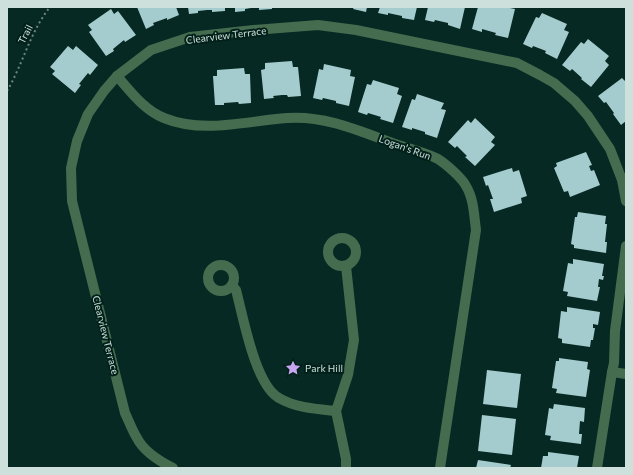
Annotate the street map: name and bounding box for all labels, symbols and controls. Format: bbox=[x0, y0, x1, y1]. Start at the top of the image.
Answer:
street label: Trail bbox=[15, 22, 35, 46]
street label: Clearview Terrace bbox=[185, 24, 267, 46]
street label: Logan's Run bbox=[377, 132, 433, 162]
street label: Clearview Terrace bbox=[90, 294, 122, 376]
place icon: Park Hill bbox=[284, 359, 302, 377]
place label: Park Hill bbox=[305, 362, 343, 374]

